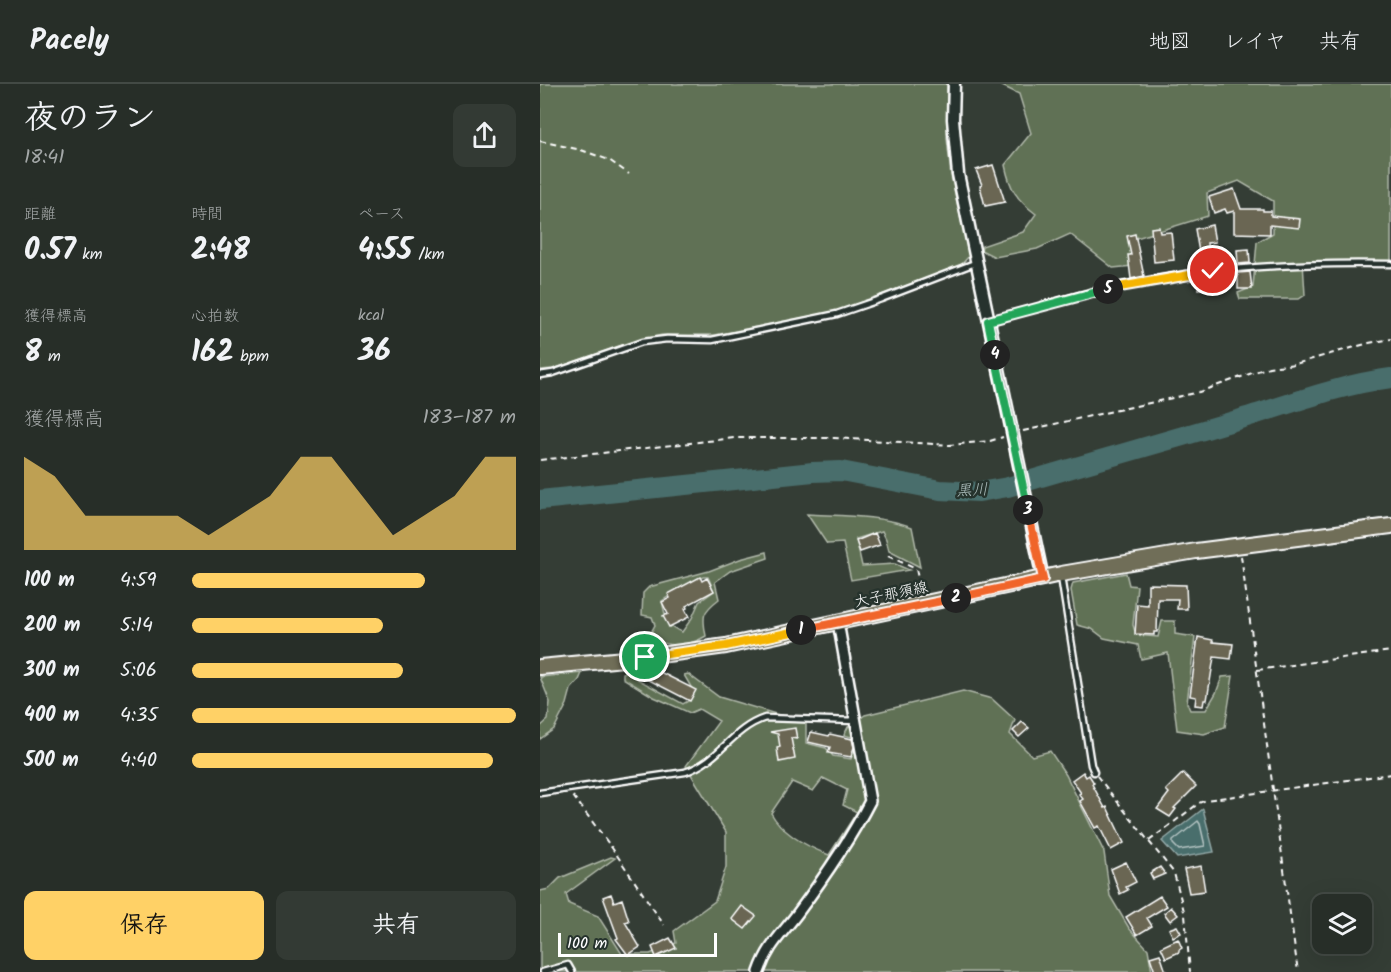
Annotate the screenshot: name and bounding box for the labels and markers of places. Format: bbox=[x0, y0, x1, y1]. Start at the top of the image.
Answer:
pin bbox=[1187, 245, 1238, 296]
pin: 5 bbox=[1093, 274, 1123, 304]
pin: 4 bbox=[980, 340, 1010, 370]
pin: 3 bbox=[1013, 495, 1043, 525]
pin: 2 bbox=[941, 583, 971, 613]
pin: 1 bbox=[786, 615, 816, 645]
pin bbox=[619, 631, 670, 682]

